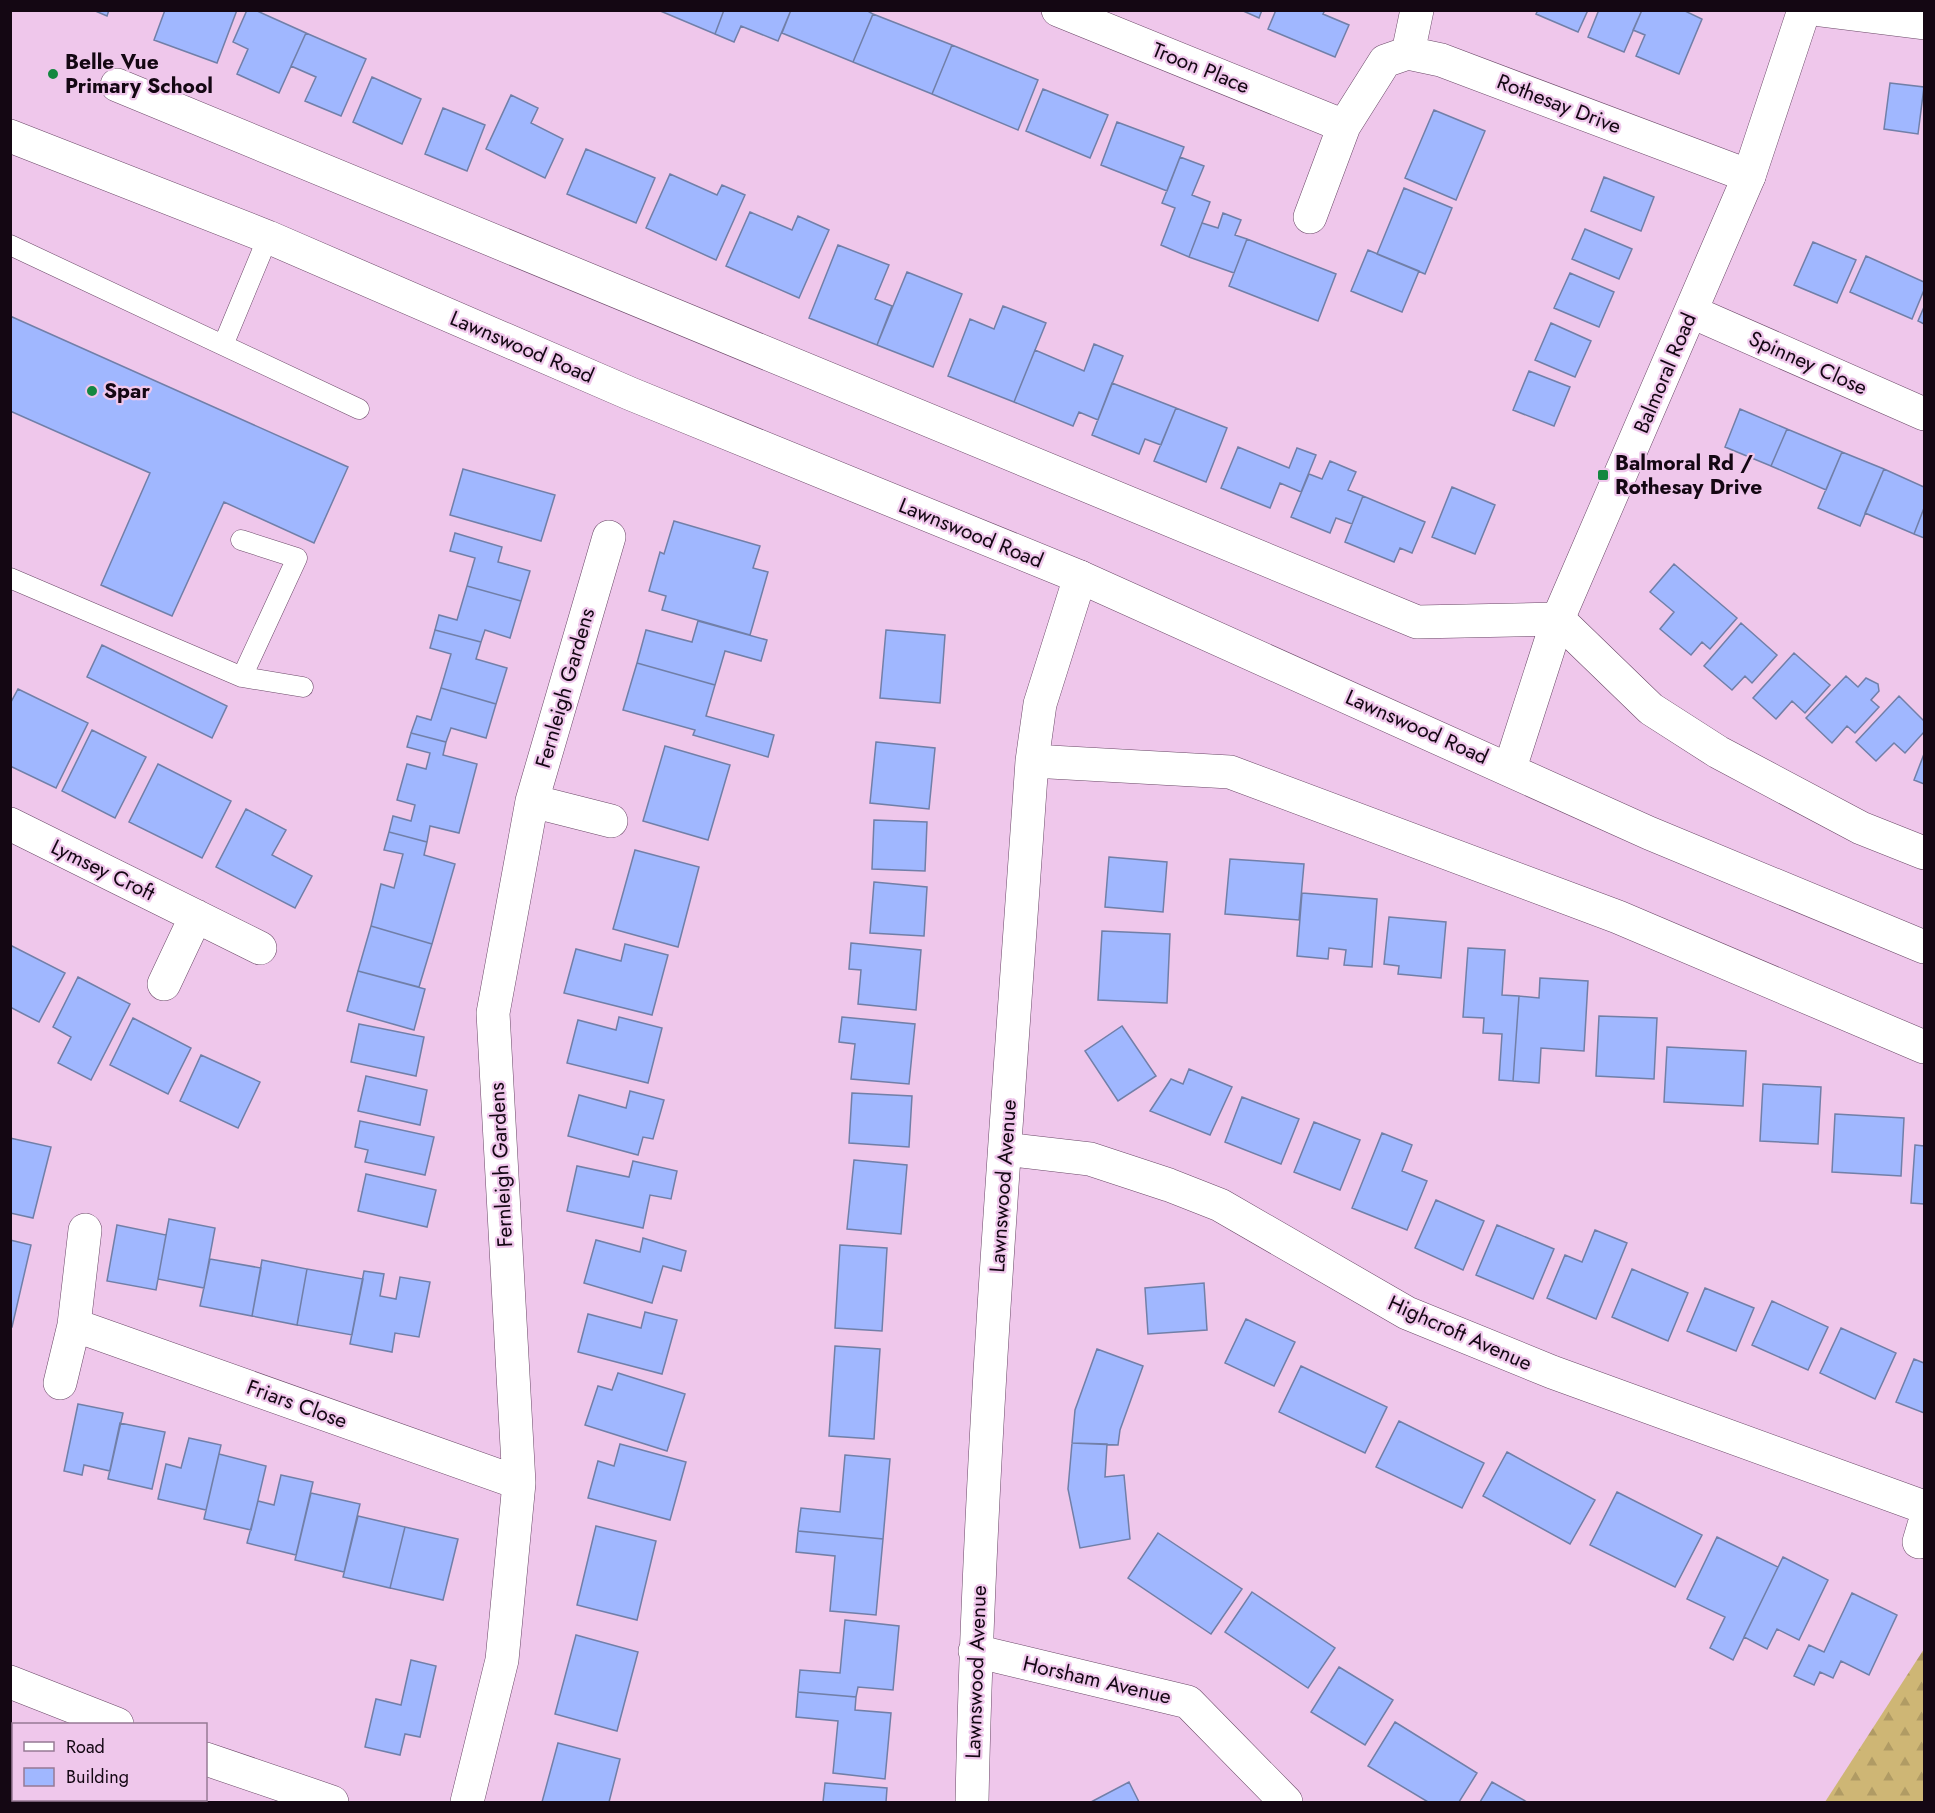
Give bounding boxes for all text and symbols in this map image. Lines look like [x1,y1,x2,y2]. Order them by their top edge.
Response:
street label: Troon Place [1148,35,1254,101]
place label: Belle Vue Primary School [65,47,213,101]
marker: Belle Vue Primary School [46,67,60,81]
street label: Rothesay Drive [1493,67,1626,142]
street label: Lawnswood Road [445,303,599,391]
street label: Balmoral Road [1626,308,1704,438]
street label: Spinney Close [1744,323,1872,403]
place label: Spar [104,376,150,406]
marker: Spar [85,384,99,398]
place label: Balmoral Rd / Rothesay Drive [1615,448,1762,502]
marker: Balmoral Rd / Rothesay Drive [1596,468,1610,482]
street label: Lawnswood Road [894,490,1048,576]
street label: Fernleigh Gardens [528,604,602,772]
street label: Lawnswood Road [1341,682,1493,772]
street label: Lymsey Croft [46,832,160,908]
street label: Fernleigh Gardens [482,1082,520,1248]
street label: Lawnswood Avenue [982,1098,1024,1274]
street label: Highcroft Avenue [1383,1288,1537,1378]
street label: Friars Close [243,1372,352,1436]
street label: Lawnswood Avenue [958,1585,994,1759]
street label: Horsham Avenue [1020,1648,1174,1712]
legend [12,1723,207,1801]
text: Road [66,1734,105,1760]
text: Building [66,1764,129,1790]

